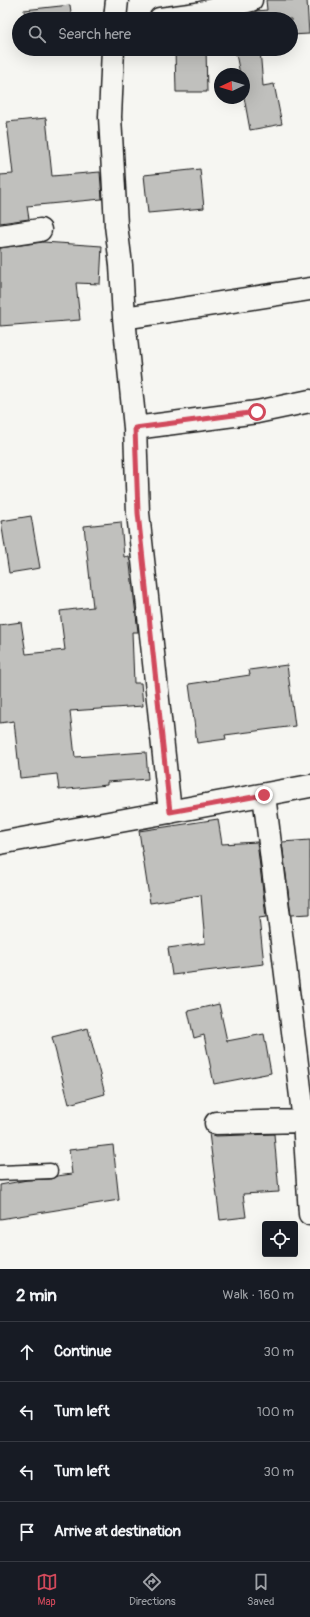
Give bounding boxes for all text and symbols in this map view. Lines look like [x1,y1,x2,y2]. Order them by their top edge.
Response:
search box [12,12,298,56]
icon: search [26,23,48,45]
text: Search here [58,25,131,44]
north arrow [214,68,250,104]
route start [248,403,266,421]
route end [255,786,273,804]
map controls [262,1221,298,1257]
button: locate [262,1221,298,1257]
text: 2 min [16,1285,57,1306]
text: Walk · 160 m [223,1287,294,1303]
icon: ahead [16,1341,38,1363]
text: Continue [54,1342,112,1361]
text: 30 m [264,1344,294,1360]
icon: left [16,1401,38,1423]
text: Turn left [54,1402,110,1421]
text: 100 m [257,1404,294,1420]
icon: left [16,1461,38,1483]
text: Turn left [54,1462,110,1481]
text: 30 m [264,1464,294,1480]
icon: arrive [16,1521,38,1543]
text: Arrive at destination [54,1522,181,1541]
tab: Map [36,1571,58,1608]
tab: Directions [129,1571,176,1608]
tab: Saved [247,1571,274,1608]

